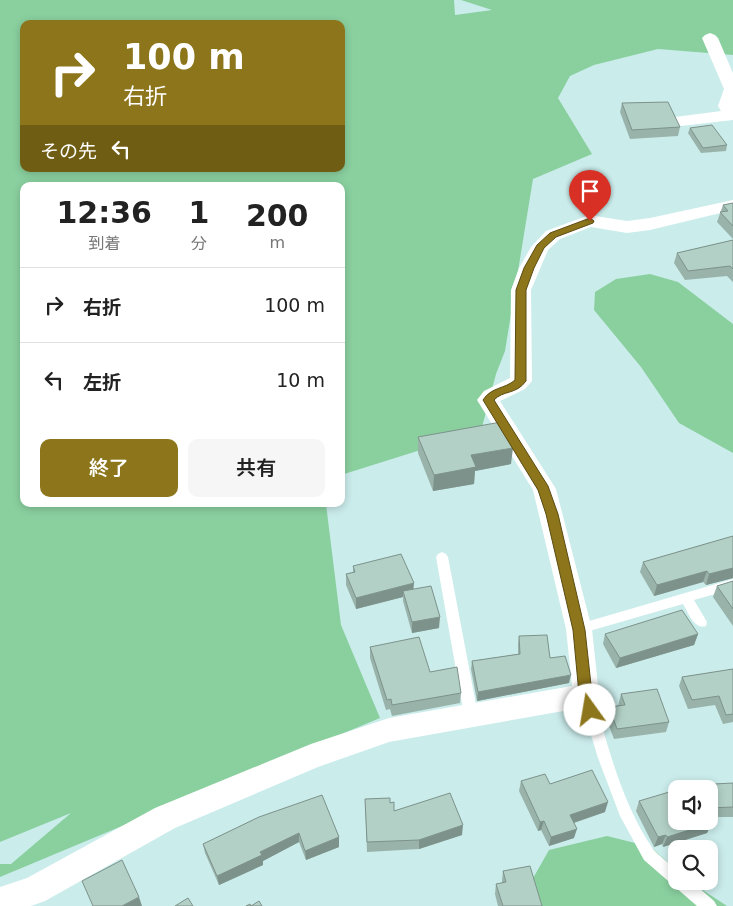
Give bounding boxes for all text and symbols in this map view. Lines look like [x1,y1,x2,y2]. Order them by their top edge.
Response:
text: 100 m [123,37,245,77]
icon: right [40,40,105,105]
text: 右折 [123,84,167,109]
icon: left [107,135,135,163]
text: その先 [40,140,97,162]
pin [569,170,611,221]
icon: arrive [576,177,604,205]
text: 12:36 [57,195,152,230]
text: 1 [189,195,209,230]
text: 200 [246,198,309,233]
text: m [269,233,285,252]
text: 到着 [88,234,120,253]
text: 分 [191,234,207,253]
icon: right [40,291,68,319]
text: 100 m [264,294,325,316]
text: 右折 [83,296,121,318]
icon: left [40,366,68,394]
text: 10 m [276,369,325,391]
text: 左折 [83,371,121,393]
button: 終了 [40,439,178,497]
button: 共有 [188,439,325,497]
position arrow [563,683,615,735]
map controls [668,780,718,890]
button: sound [668,780,718,830]
button: search [668,840,718,890]

